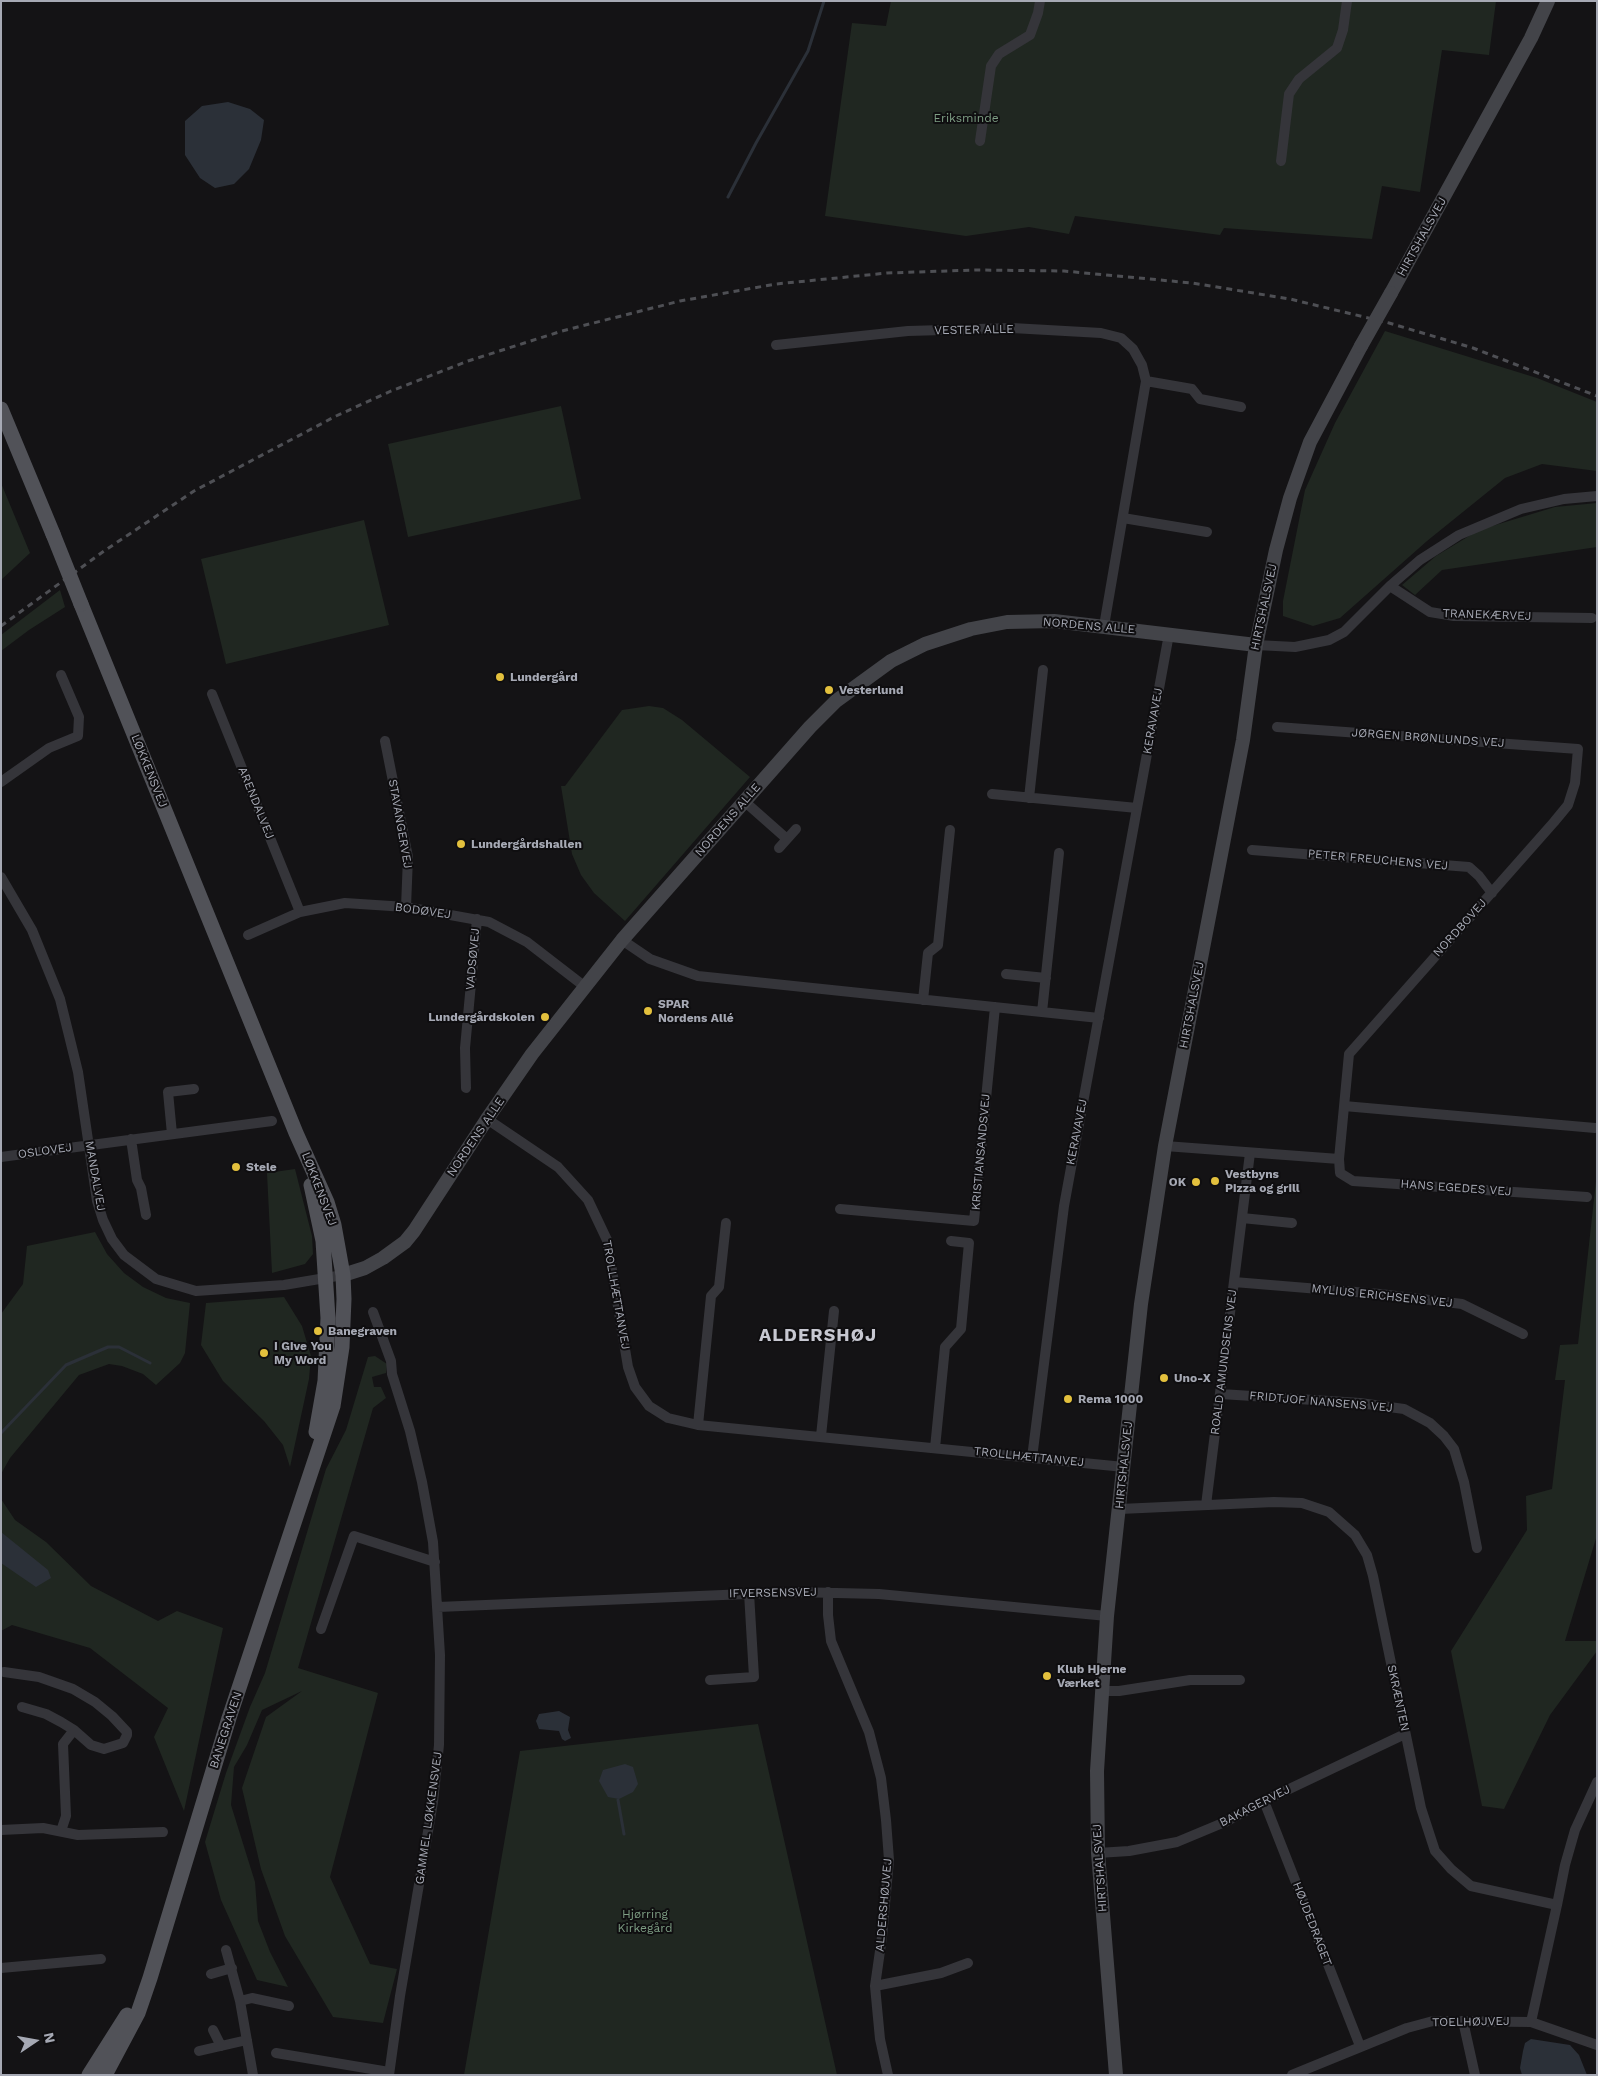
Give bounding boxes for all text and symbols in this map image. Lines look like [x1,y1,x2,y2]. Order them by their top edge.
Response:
park label: Eriksminde [933,111,999,125]
street label: HIRTSHALSVEJ [1394,195,1450,279]
street label: VESTER ALLE [934,322,1014,338]
street label: HIRTSHALSVEJ [1248,562,1280,652]
street label: TRANEKÆRVEJ [1442,606,1532,624]
street label: NORDENS ALLE [1042,615,1136,637]
place label: Lundergård [510,670,578,684]
marker: Lundergård [494,671,506,683]
place label: Vesterlund [839,683,904,697]
marker: Vesterlund [823,684,835,696]
street label: KERAVAVEJ [1140,687,1166,755]
street label: JØRGEN BRØNLUNDS VEJ [1351,725,1505,751]
street label: LØKKENSVEJ [128,732,170,810]
street label: ARENDALVEJ [235,765,277,841]
street label: STAVANGERVEJ [385,778,415,870]
street label: NORDENS ALLE [692,780,764,860]
place label: Lundergårdshallen [471,837,582,851]
marker: Lundergårdshallen [455,838,467,850]
street label: PETER FREUCHENS VEJ [1307,847,1449,873]
street label: NORDBOVEJ [1430,896,1490,960]
street label: BODØVEJ [394,900,452,922]
street label: VADSØVEJ [463,927,483,991]
street label: HIRTSHALSVEJ [1177,960,1207,1050]
place label: SPAR Nordens Allé [658,997,734,1025]
marker: SPAR Nordens Allé [642,1005,654,1017]
place label: Lundergårdskolen [428,1010,535,1024]
marker: Lundergårdskolen [539,1011,551,1023]
street label: KRISTIANSANDSVEJ [969,1093,993,1211]
street label: NORDENS ALLE [444,1095,508,1179]
street label: KERAVAVEJ [1064,1098,1090,1166]
street label: OSLOVEJ [17,1140,73,1162]
street label: MANDALVEJ [82,1140,108,1212]
street label: LØKKENSVEJ [298,1150,340,1228]
place label: Stele [246,1160,277,1174]
marker: Stele [230,1161,242,1173]
place label: Vestbyns Pizza og grill [1225,1167,1300,1195]
place label: OK [1169,1175,1186,1189]
marker: Vestbyns Pizza og grill [1209,1175,1221,1187]
marker: OK [1190,1176,1202,1188]
street label: HANS EGEDES VEJ [1400,1177,1512,1199]
street label: TROLLHÆTTANVEJ [599,1239,633,1351]
street label: MYLIUS ERICHSENS VEJ [1311,1281,1453,1311]
street label: ROALD AMUNDSENS VEJ [1208,1288,1240,1436]
place label: Banegraven [328,1324,397,1338]
marker: Banegraven [312,1325,324,1337]
district label: ALDERSHØJ [758,1325,878,1347]
place label: I Give You My Word [274,1339,332,1367]
marker: I Give You My Word [258,1347,270,1359]
place label: Uno-X [1174,1371,1211,1385]
marker: Uno-X [1158,1372,1170,1384]
street label: FRIDTJOF NANSENS VEJ [1249,1389,1393,1415]
place label: Rema 1000 [1078,1392,1143,1406]
marker: Rema 1000 [1062,1393,1074,1405]
street label: HIRTSHALSVEJ [1112,1420,1136,1510]
street label: TROLLHÆTTANVEJ [973,1444,1085,1470]
street label: IFVERSENSVEJ [729,1585,817,1601]
place label: Klub Hjerne Værket [1057,1662,1127,1690]
street label: SKRÆNTEN [1384,1663,1412,1733]
marker: Klub Hjerne Værket [1041,1670,1053,1682]
street label: BANEGRAVEN [207,1690,245,1770]
street label: GAMMEL LØKKENSVEJ [413,1751,445,1885]
street label: BAKAGERVEJ [1217,1782,1293,1830]
street label: HIRTSHALSVEJ [1090,1823,1110,1913]
street label: ALDERSHØJVEJ [873,1858,895,1952]
street label: HØJDEDRAGET [1289,1880,1335,1968]
park label: Hjørring Kirkegård [618,1907,672,1935]
street label: TOELHØJVEJ [1432,2014,1510,2030]
north arrow [10,2016,60,2066]
text: N [41,2031,59,2045]

